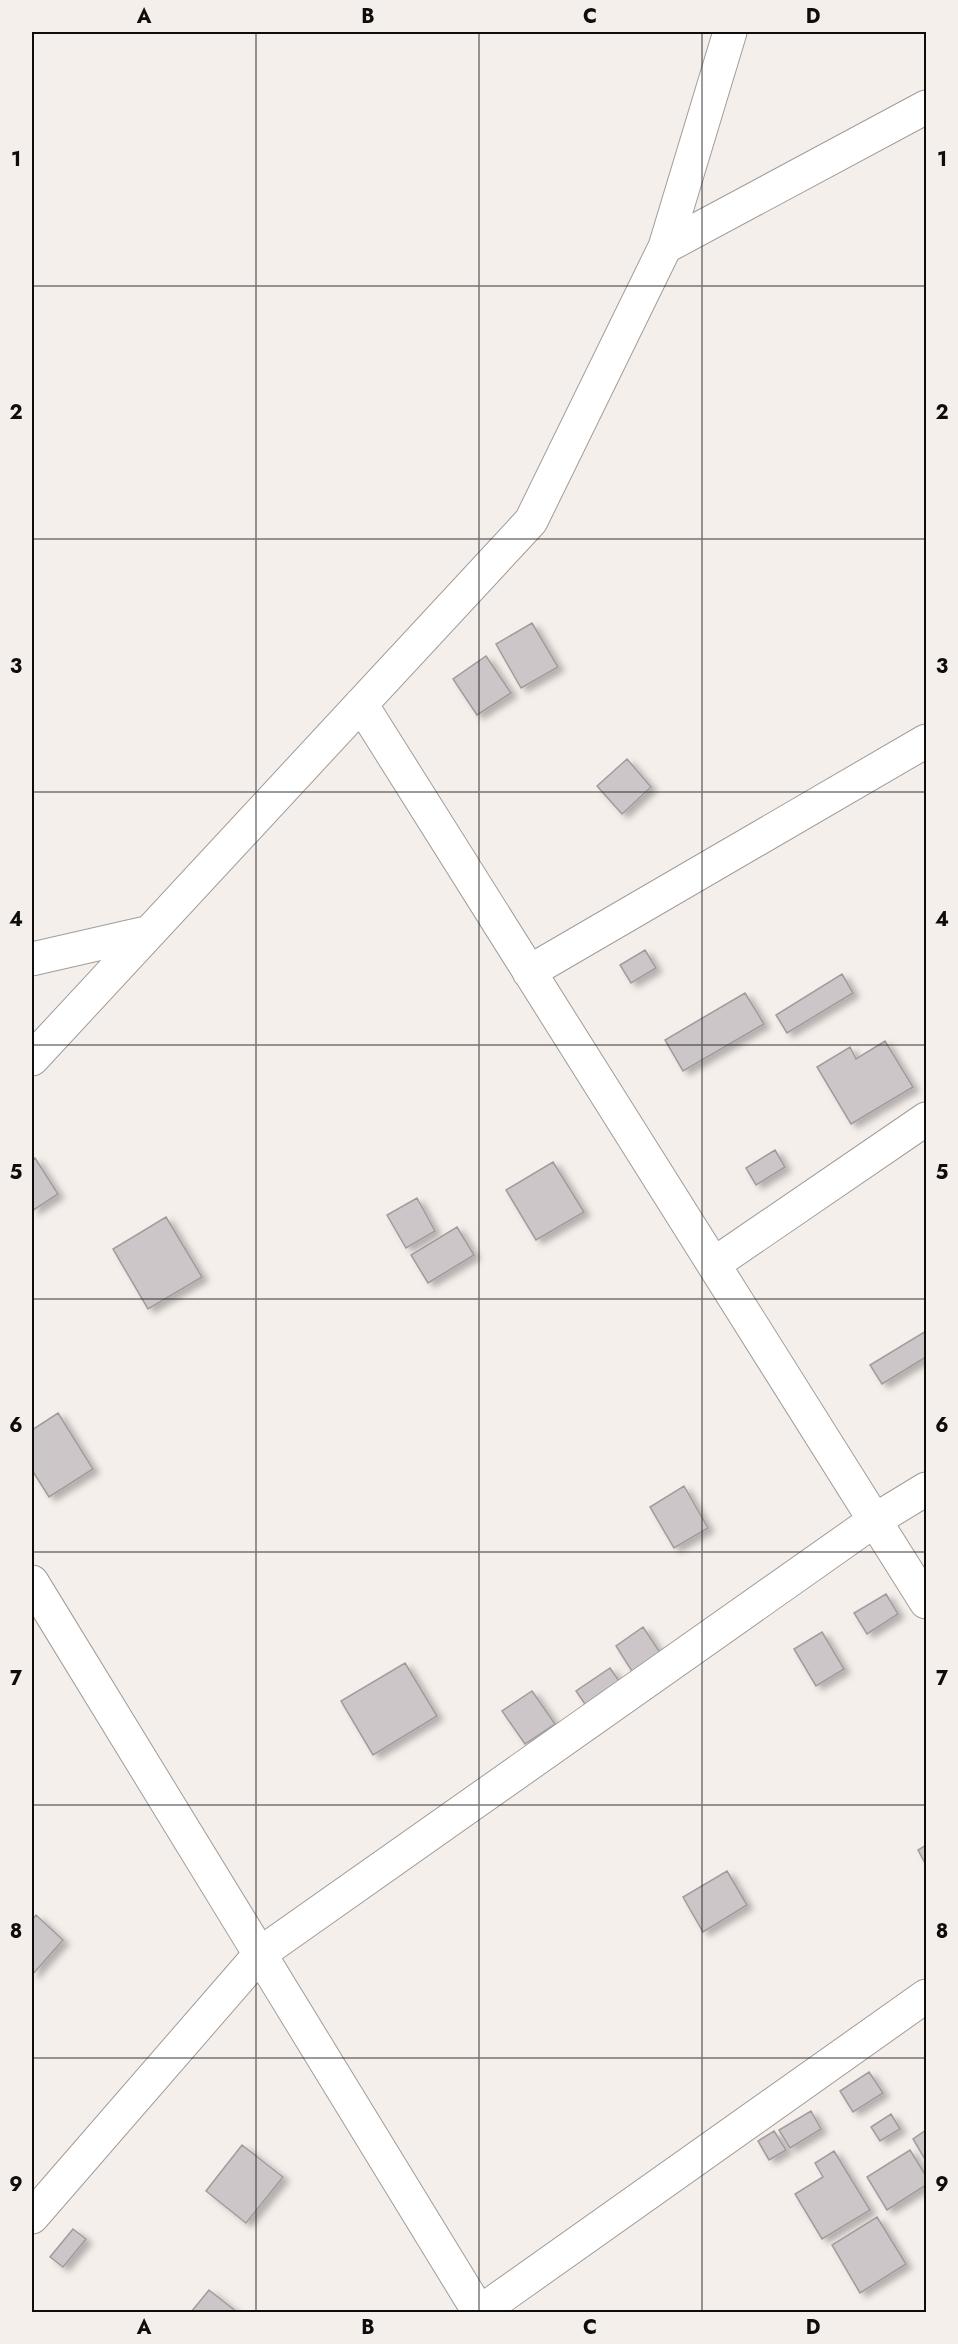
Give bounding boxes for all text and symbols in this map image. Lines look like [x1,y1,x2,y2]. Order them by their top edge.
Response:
text: A [136,2,152,31]
text: B [361,2,375,31]
text: C [583,2,597,31]
text: D [806,2,820,31]
text: 1 [11,145,21,174]
text: 1 [937,145,947,174]
text: 2 [9,398,23,427]
text: 2 [935,398,949,427]
text: 3 [10,652,22,681]
text: 3 [936,652,948,681]
text: 4 [9,905,23,934]
text: 4 [935,905,949,934]
text: 5 [10,1158,23,1187]
text: 5 [936,1158,949,1187]
text: 6 [9,1411,23,1440]
text: 6 [935,1411,949,1440]
text: 7 [10,1664,23,1693]
text: 7 [936,1664,949,1693]
text: 8 [10,1917,22,1946]
text: 8 [936,1917,948,1946]
text: 9 [9,2170,23,2199]
text: 9 [935,2170,949,2199]
text: A [136,2313,152,2342]
text: B [361,2313,375,2342]
text: C [583,2313,597,2342]
text: D [806,2313,820,2342]

